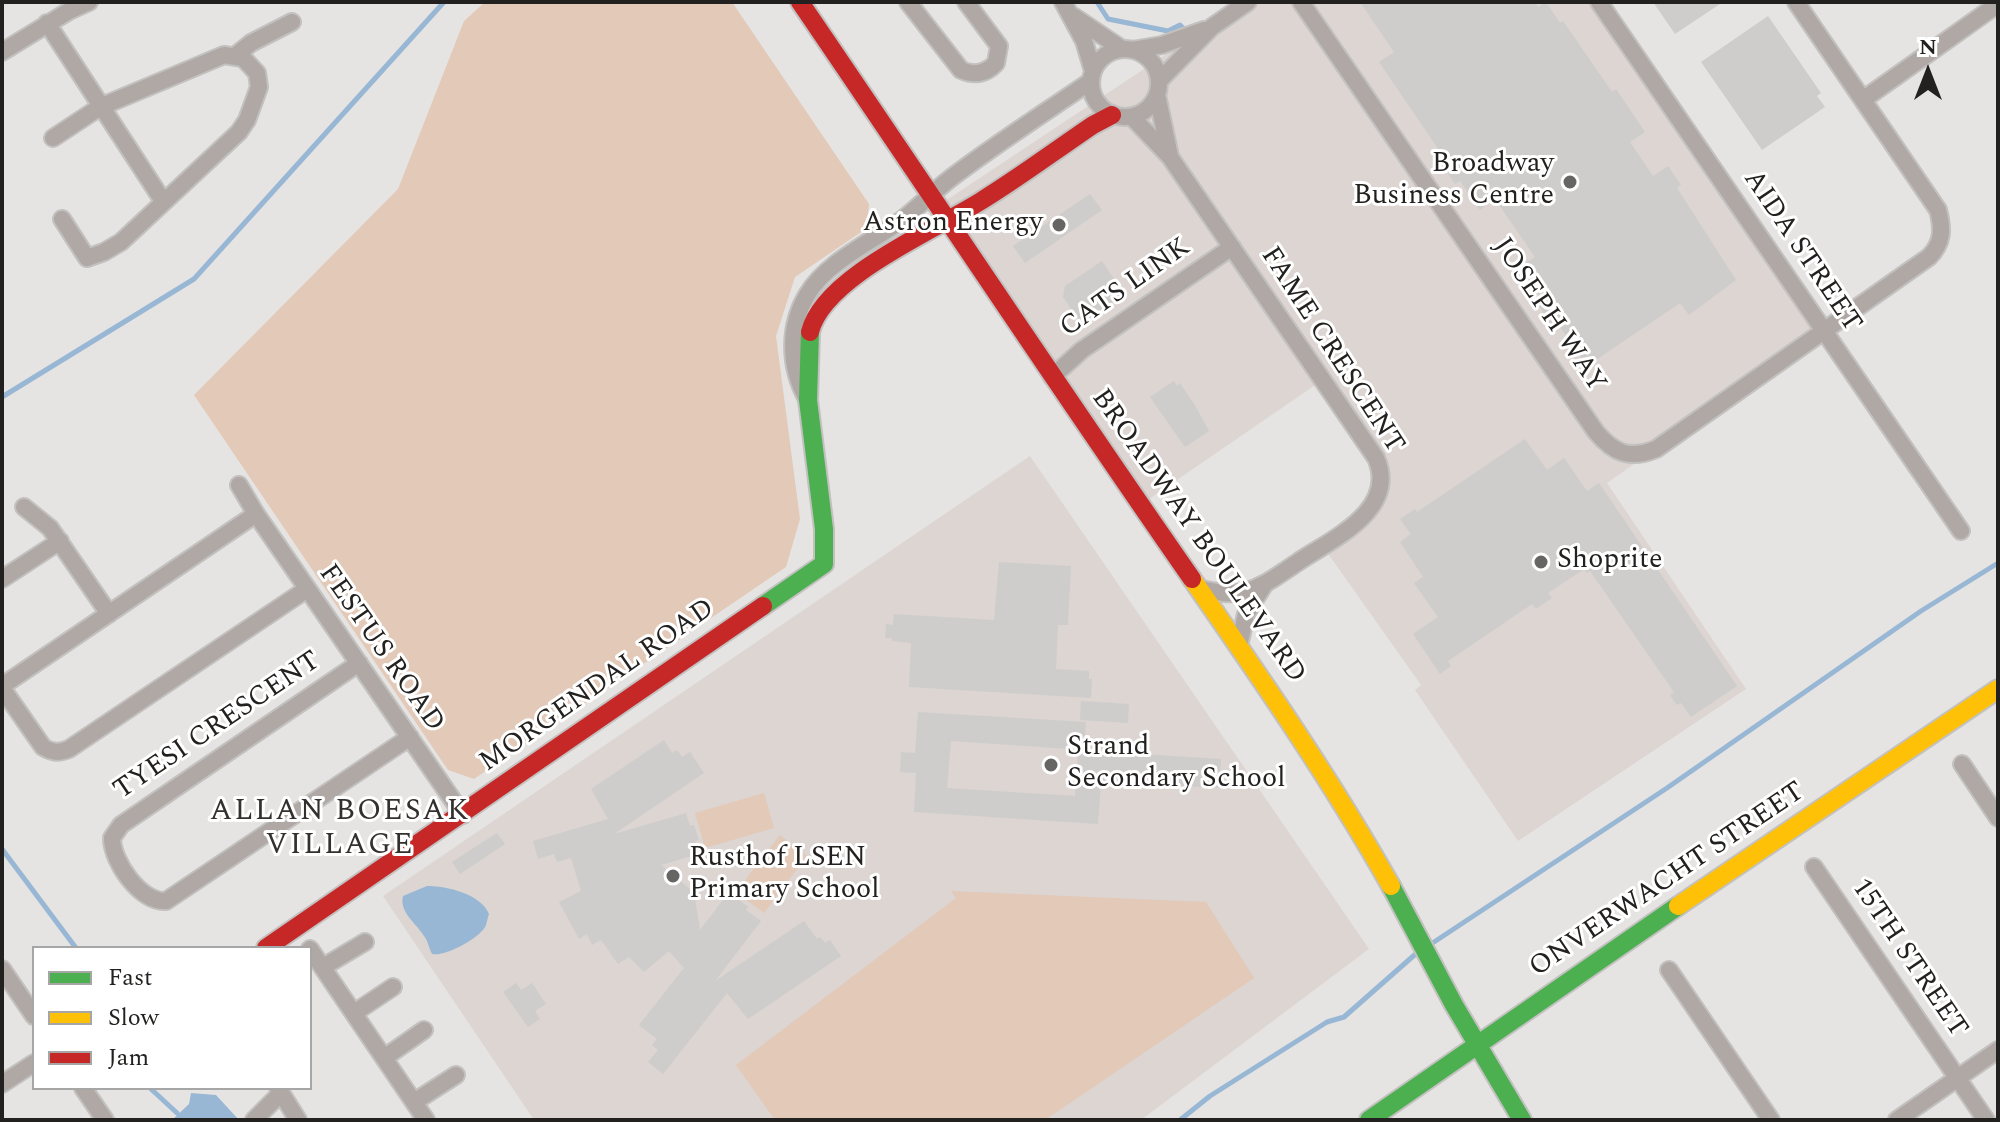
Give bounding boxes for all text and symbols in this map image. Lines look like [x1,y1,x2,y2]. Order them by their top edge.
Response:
text: N [1919,31,1937,64]
north arrow [1888,32,1968,112]
place label: Broadway Business Centre [1353,149,1554,215]
street label: AIDA STREET [1734,165,1868,339]
marker: Broadway Business Centre [1561,173,1579,191]
place label: Astron Energy [863,208,1043,242]
marker: Astron Energy [1050,216,1068,234]
street label: CATS LINK [1054,232,1198,346]
street label: JOSEPH WAY [1484,232,1612,400]
street label: FAME CRESCENT [1252,241,1410,461]
street label: BROADWAY BOULEVARD [1082,383,1312,691]
place label: Shoprite [1557,545,1663,579]
marker: Shoprite [1532,553,1550,571]
street label: FESTUS ROAD [310,559,450,739]
street label: MORGENDAL ROAD [474,593,722,781]
street label: TYESI CRESCENT [108,645,328,809]
place label: Strand Secondary School [1067,732,1285,798]
marker: Strand Secondary School [1042,756,1060,774]
street label: ONVERWACHT STREET [1524,776,1812,986]
district label: ALLAN BOESAK VILLAGE [210,795,470,866]
place label: Rusthof LSEN Primary School [689,843,879,909]
marker: Rusthof LSEN Primary School [664,867,682,885]
street label: 15TH STREET [1843,873,1973,1045]
legend [32,946,312,1090]
text: Fast [108,960,153,996]
text: Slow [108,1000,159,1036]
text: Jam [108,1040,149,1076]

